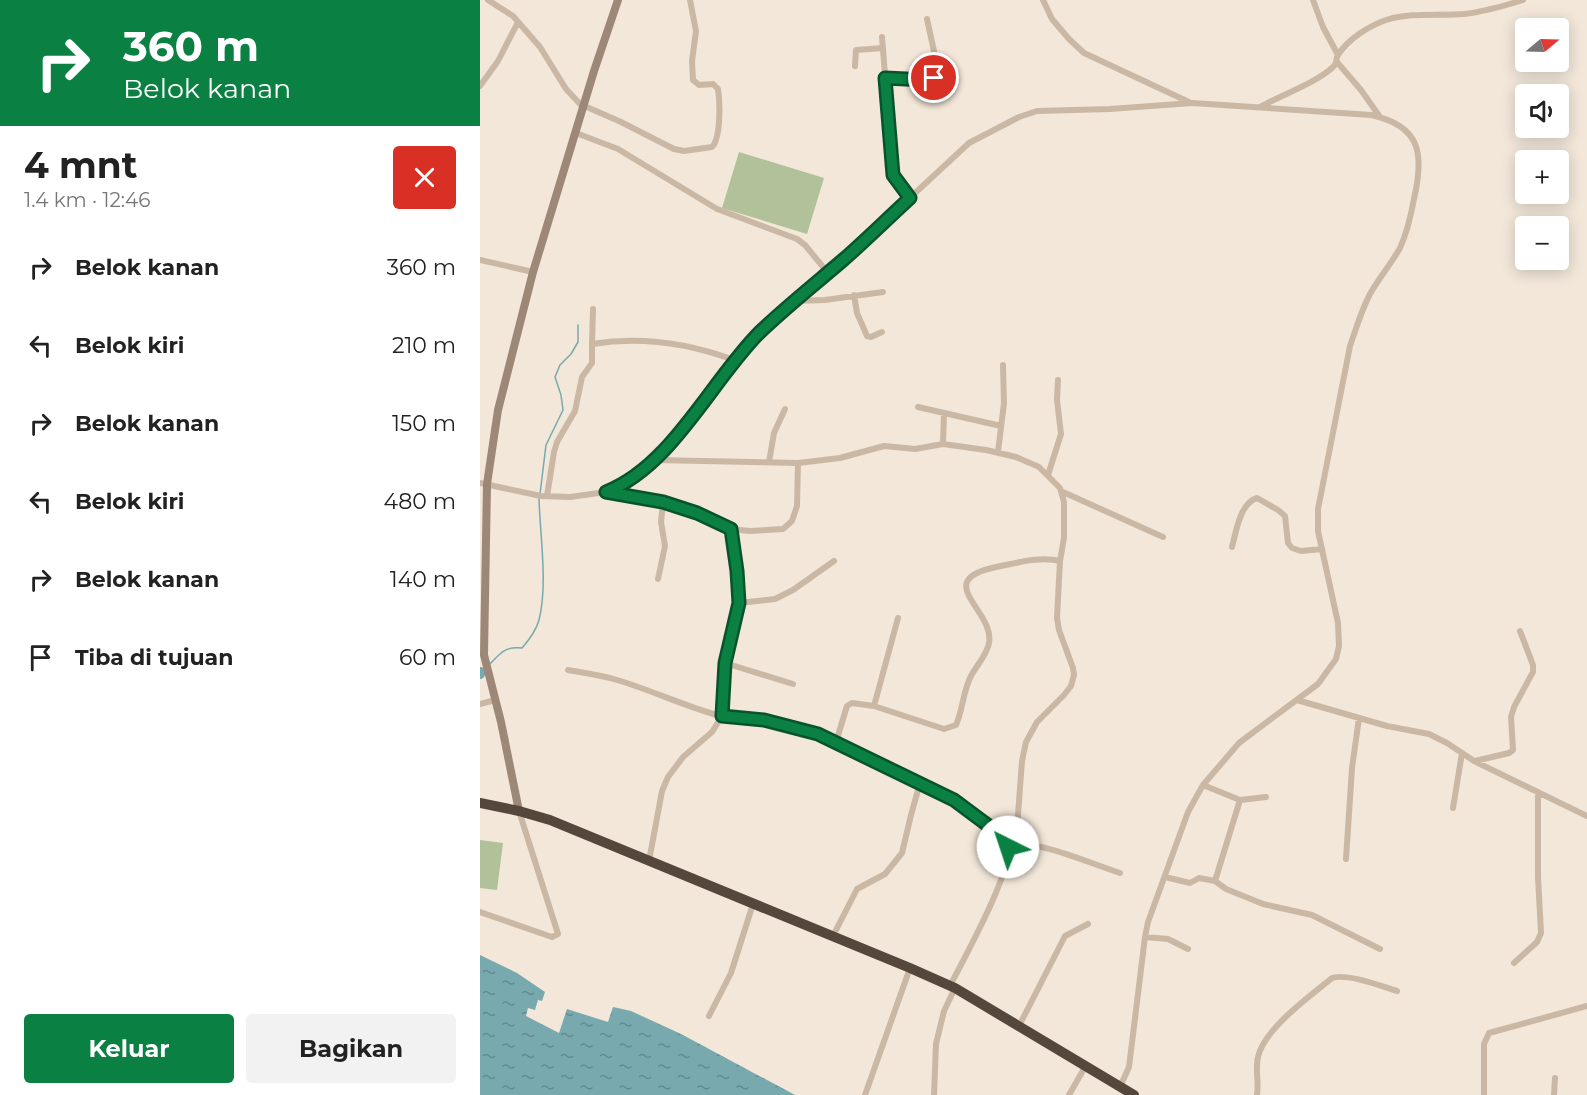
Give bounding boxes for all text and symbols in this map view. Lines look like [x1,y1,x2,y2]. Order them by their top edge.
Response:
north arrow [1515,18,1569,72]
map controls [1515,18,1569,270]
text: 360 m [123,20,259,72]
icon: right [24,24,102,102]
pin [908,52,959,103]
icon: arrive [917,61,950,94]
text: Belok kanan [123,72,291,105]
button: sound [1515,84,1569,138]
text: 4 mnt [24,143,137,187]
button: close [393,146,456,209]
button: + [1515,150,1569,204]
text: 1.4 km · 12:46 [24,188,150,212]
button: − [1515,216,1569,270]
icon: right [24,251,57,284]
text: Belok kanan [75,254,219,281]
text: 360 m [387,254,456,281]
icon: left [24,329,57,362]
text: Belok kiri [75,332,184,359]
text: 210 m [392,332,456,359]
icon: right [24,407,57,440]
text: Belok kanan [75,410,219,437]
text: 150 m [392,410,456,437]
icon: left [24,485,57,518]
text: Belok kiri [75,488,184,515]
text: 480 m [384,488,456,515]
icon: right [24,563,57,596]
text: Belok kanan [75,566,219,593]
text: 140 m [390,566,456,593]
icon: arrive [24,641,57,674]
text: Tiba di tujuan [75,644,233,671]
text: 60 m [399,644,456,671]
position arrow [976,815,1040,879]
button: Keluar [24,1014,234,1083]
button: Bagikan [246,1014,456,1083]

